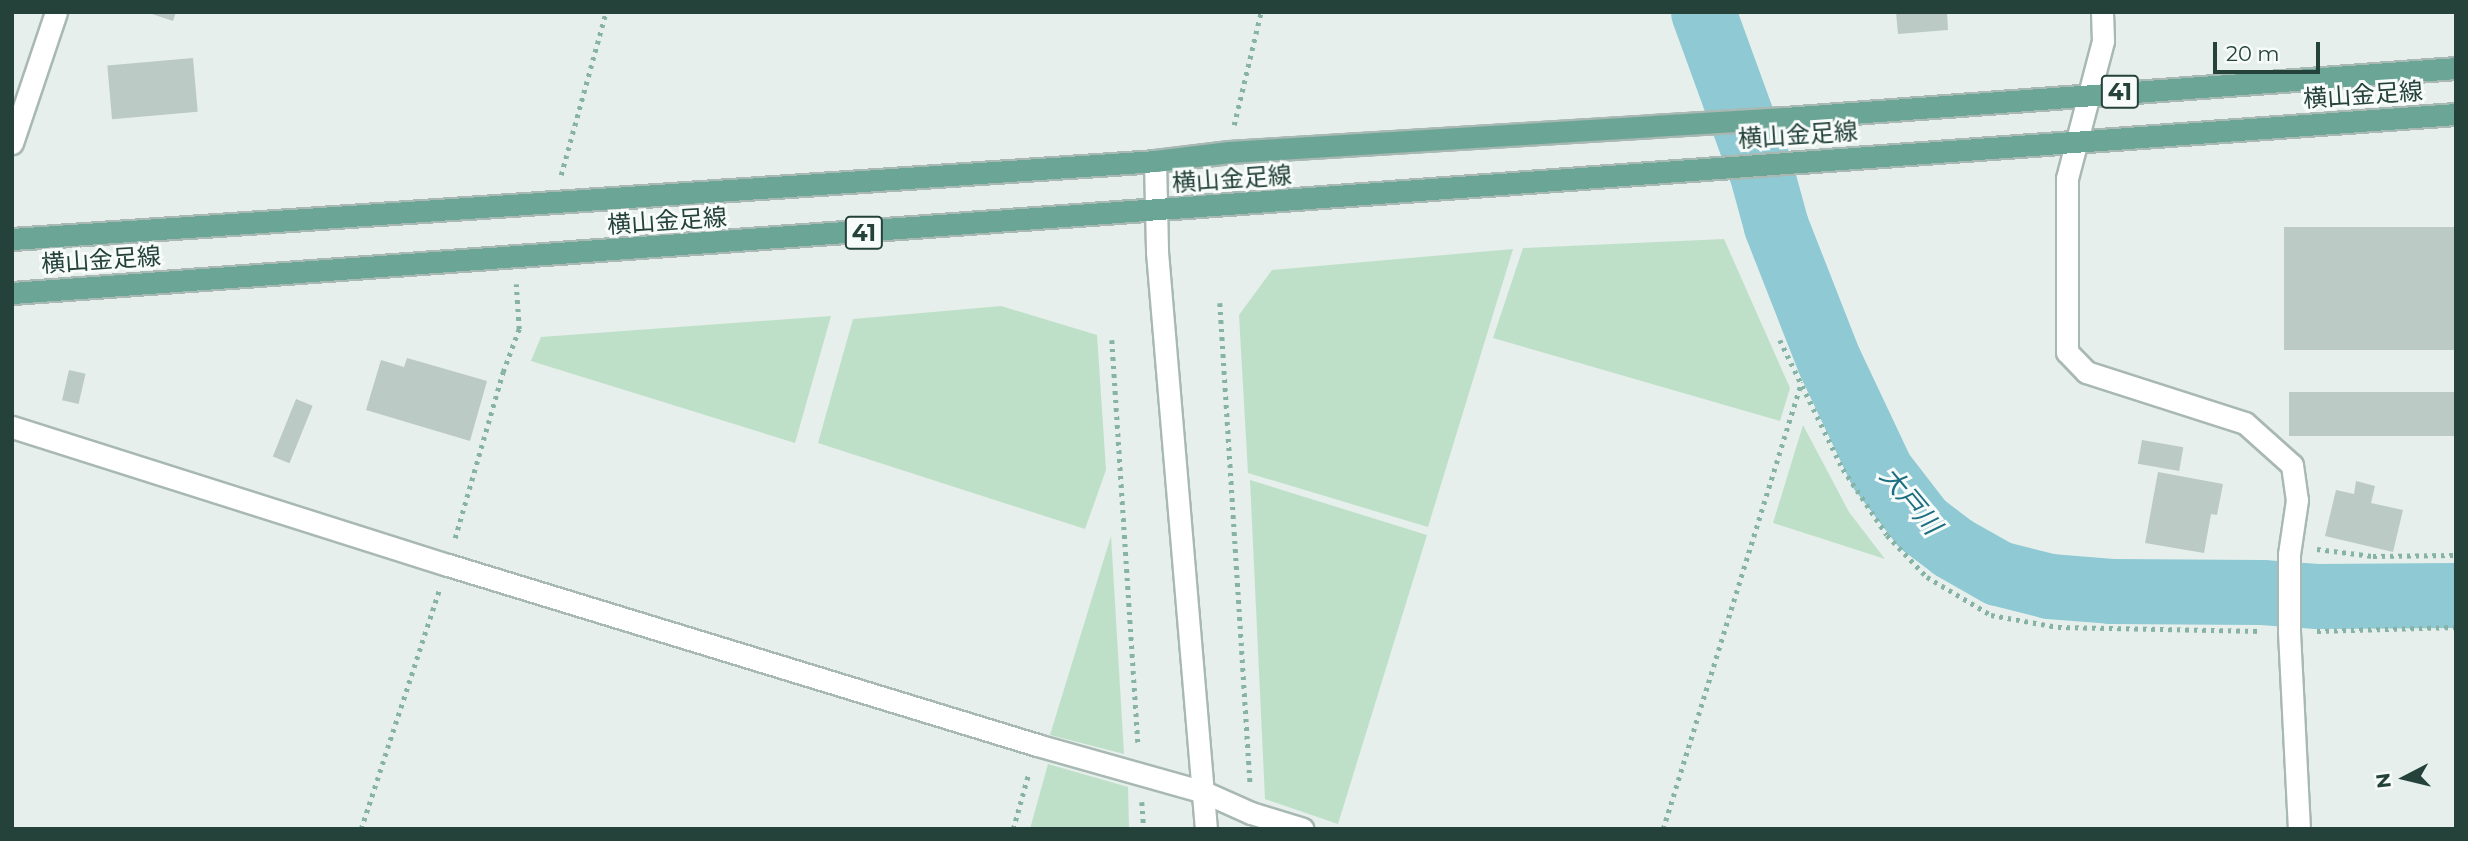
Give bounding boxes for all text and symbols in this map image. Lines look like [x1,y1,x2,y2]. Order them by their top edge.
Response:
scale bar [2216,28,2323,72]
text: 20 m [2226,41,2280,66]
road number: 41 [2101,72,2139,111]
street label: 横山金足線 [2302,76,2424,114]
street label: 横山金足線 [1737,116,1859,154]
street label: 横山金足線 [1171,160,1293,198]
street label: 横山金足線 [606,202,728,240]
road number: 41 [845,214,883,252]
street label: 横山金足線 [40,241,162,279]
water label: 大戸川 [1873,461,1947,541]
north arrow [2370,743,2440,813]
text: N [2371,772,2396,790]

